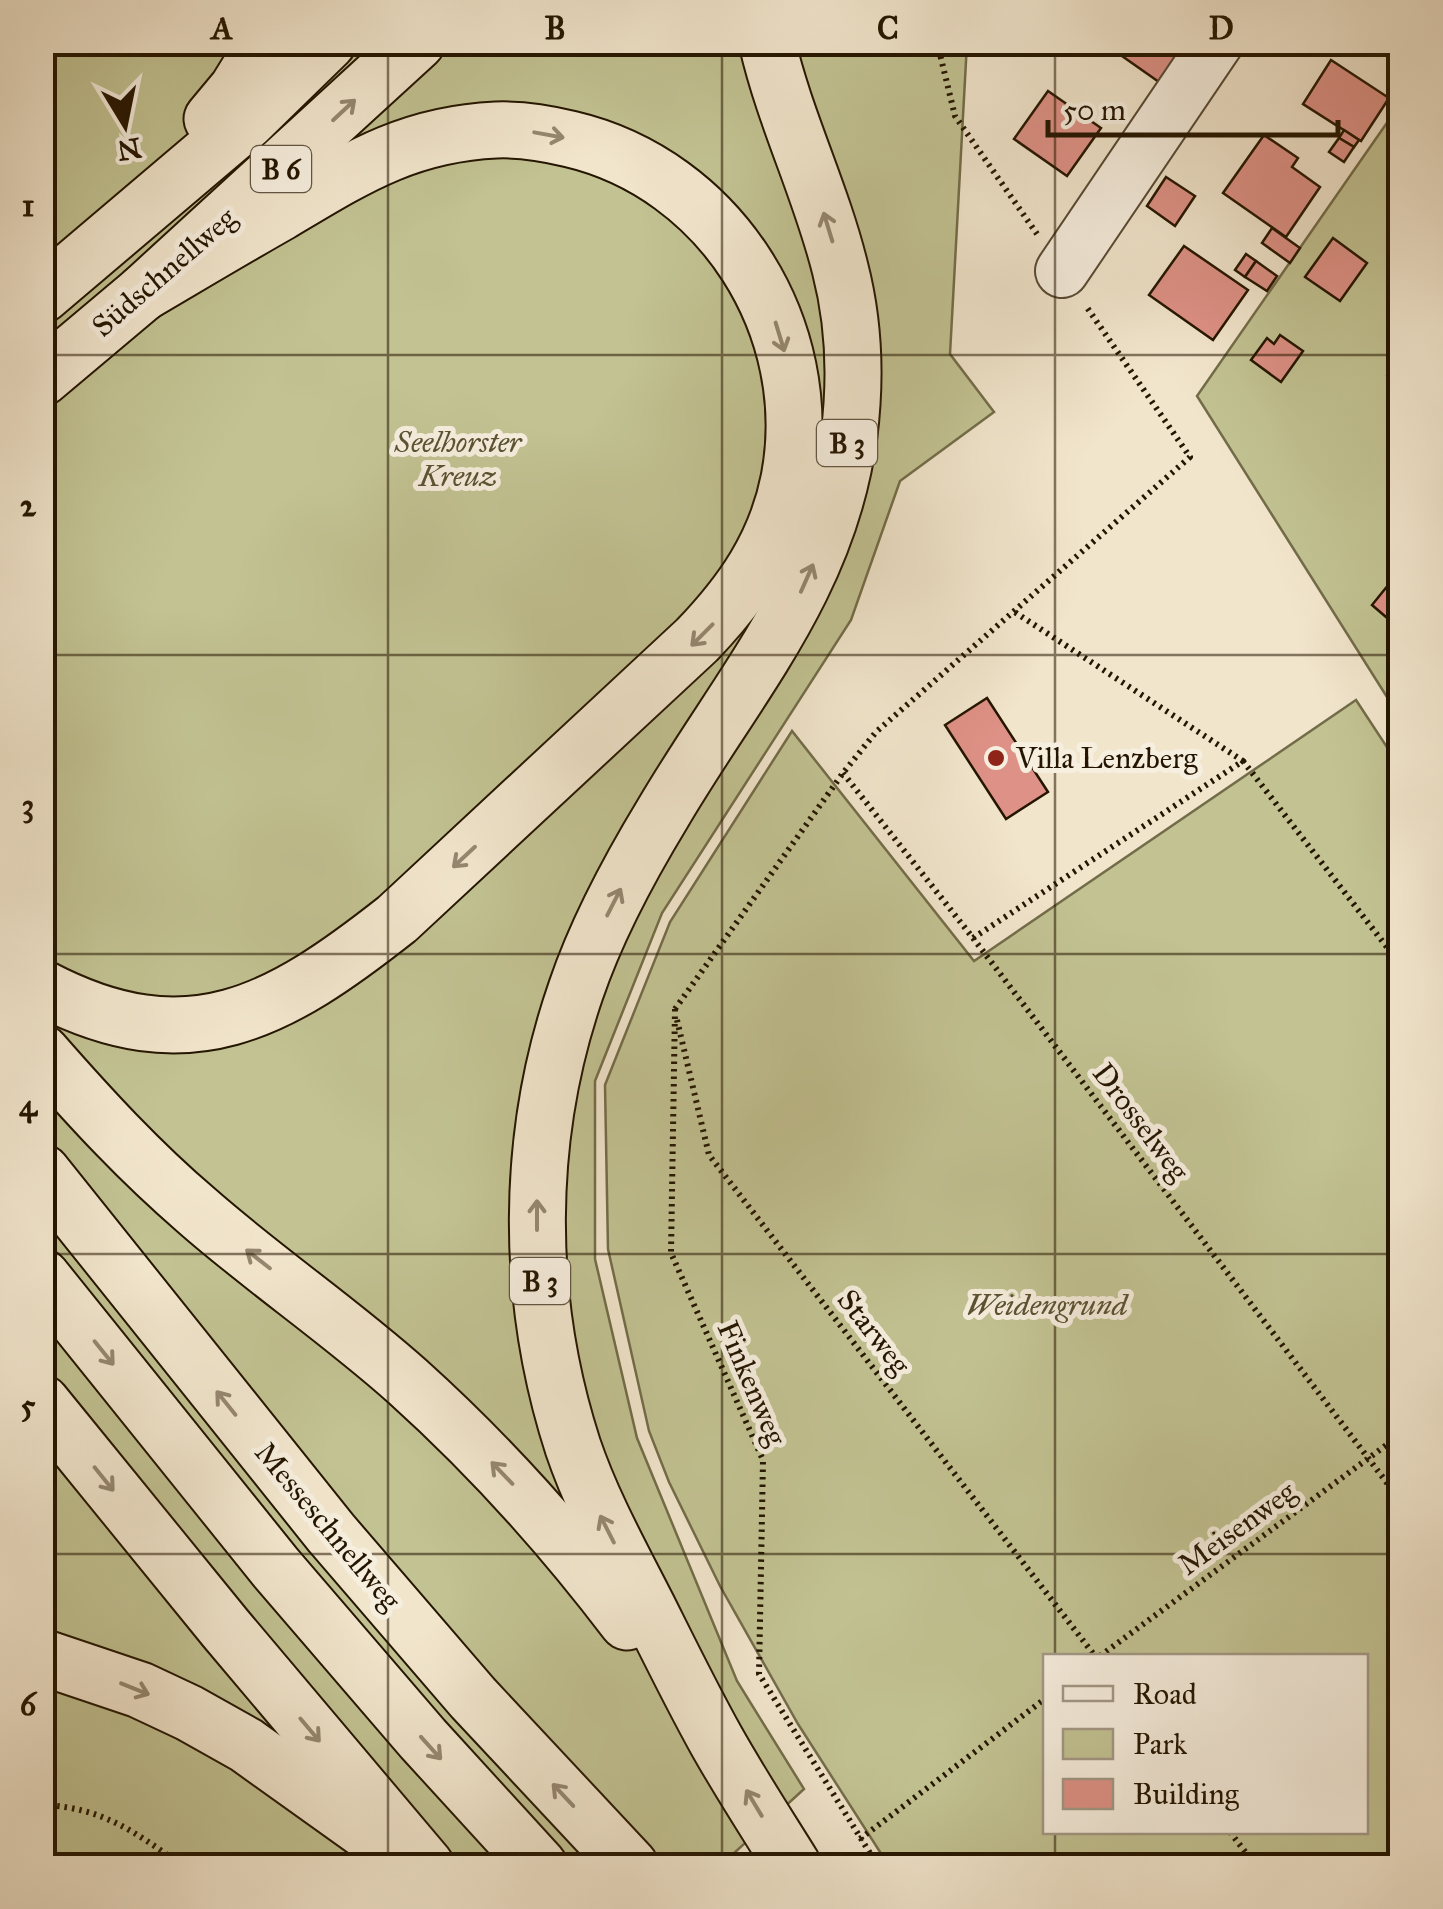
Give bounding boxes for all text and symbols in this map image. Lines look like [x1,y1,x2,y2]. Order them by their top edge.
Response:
text: A [209,9,233,48]
text: B [544,9,566,48]
text: C [877,9,899,48]
text: D [1208,9,1234,48]
north arrow [75,75,175,175]
scale bar [1048,75,1338,137]
text: 50 m [1063,92,1126,128]
one-way arrow [331,98,357,122]
one-way arrow [532,126,564,145]
text: N [114,130,144,168]
road number: B 6 [251,146,311,192]
text: 1 [22,186,35,225]
street label: Südschnellweg [85,199,244,344]
one-way arrow [818,212,836,244]
one-way arrow [772,321,790,353]
road number: B 3 [817,420,877,466]
park label: Seelhorster Kreuz [394,424,523,494]
text: 2 [20,486,37,525]
one-way arrow [799,563,817,594]
one-way arrow [690,622,714,646]
place label: Villa Lenzberg [1015,740,1199,776]
marker: Villa Lenzberg [985,747,1007,769]
text: 3 [22,786,34,825]
one-way arrow [452,845,477,868]
one-way arrow [605,888,624,918]
street label: Drosselweg [1085,1056,1198,1189]
text: 4 [19,1086,38,1125]
one-way arrow [528,1199,546,1232]
one-way arrow [245,1249,272,1270]
road number: B 3 [510,1258,570,1304]
street label: Starweg [830,1282,919,1382]
park label: Weidengrund [966,1287,1130,1323]
street label: Finkenweg [710,1315,795,1452]
one-way arrow [93,1340,115,1366]
text: 5 [21,1386,36,1425]
one-way arrow [215,1390,237,1416]
street label: Messeschnellweg [247,1435,409,1618]
one-way arrow [490,1462,514,1486]
one-way arrow [93,1465,115,1491]
street label: Meisenweg [1171,1473,1304,1583]
one-way arrow [597,1515,616,1545]
legend [1043,1654,1368,1834]
text: Road [1133,1676,1197,1712]
one-way arrow [119,1681,149,1699]
text: 6 [20,1685,38,1724]
one-way arrow [299,1716,321,1742]
text: Park [1133,1726,1187,1762]
one-way arrow [419,1735,442,1760]
text: Building [1133,1776,1240,1812]
one-way arrow [552,1783,575,1808]
one-way arrow [744,1789,765,1818]

